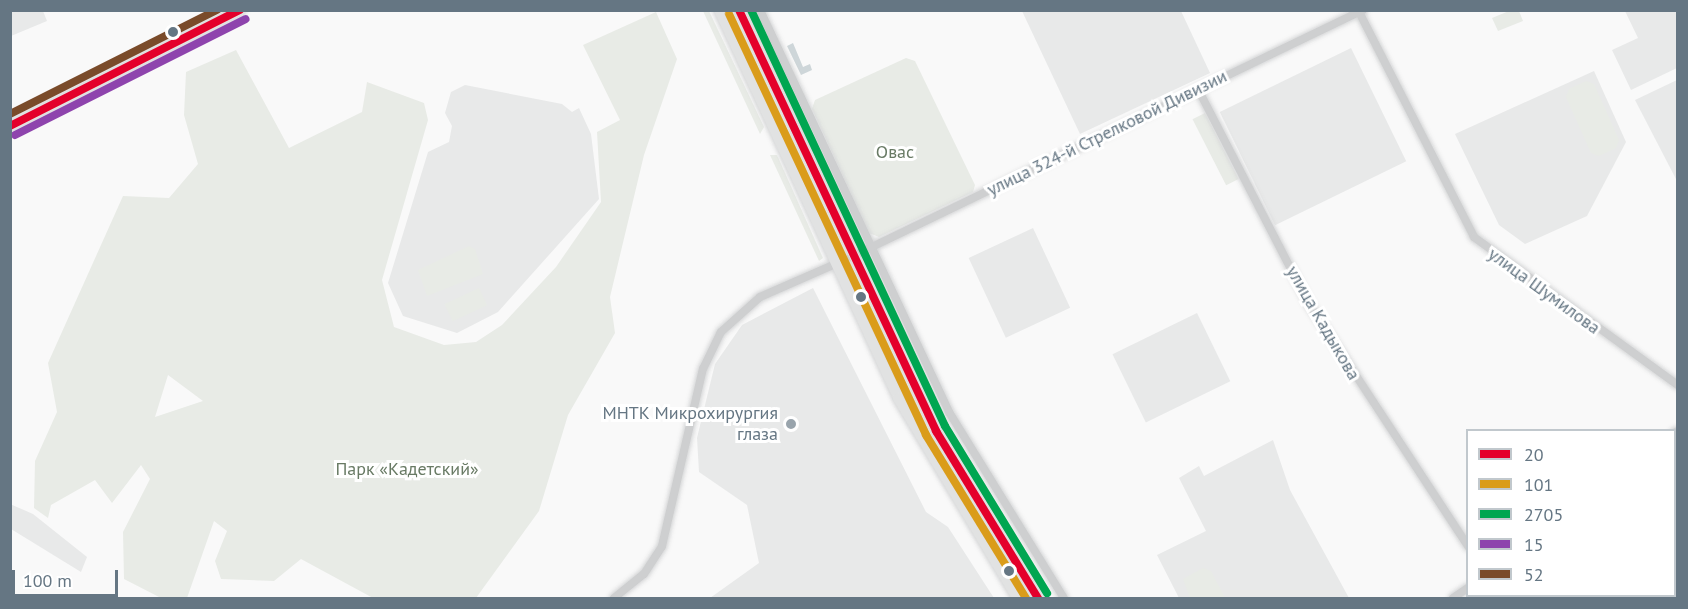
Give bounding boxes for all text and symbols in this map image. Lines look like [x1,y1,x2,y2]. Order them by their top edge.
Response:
unlabelled marker [167,26,179,38]
street label: улица 324-й Стрелковой Дивизии [983,65,1231,201]
park label: Овас [876,141,914,163]
street label: улица Шумилова [1484,243,1604,339]
street label: улица Кадыкова [1282,262,1364,384]
unlabelled marker [855,291,867,303]
place label: МНТК Микрохирургия глаза [602,403,778,446]
marker: МНТК Микрохирургия глаза [782,415,800,433]
legend [1466,429,1676,597]
text: 20 [1524,443,1544,466]
park label: Парк «Кадетский» [335,458,479,480]
text: 101 [1524,473,1553,496]
text: 2705 [1524,503,1563,526]
text: 15 [1524,533,1544,556]
scale bar [15,558,122,596]
text: 52 [1524,563,1544,586]
unlabelled marker [1003,565,1015,577]
text: 100 m [23,569,72,592]

